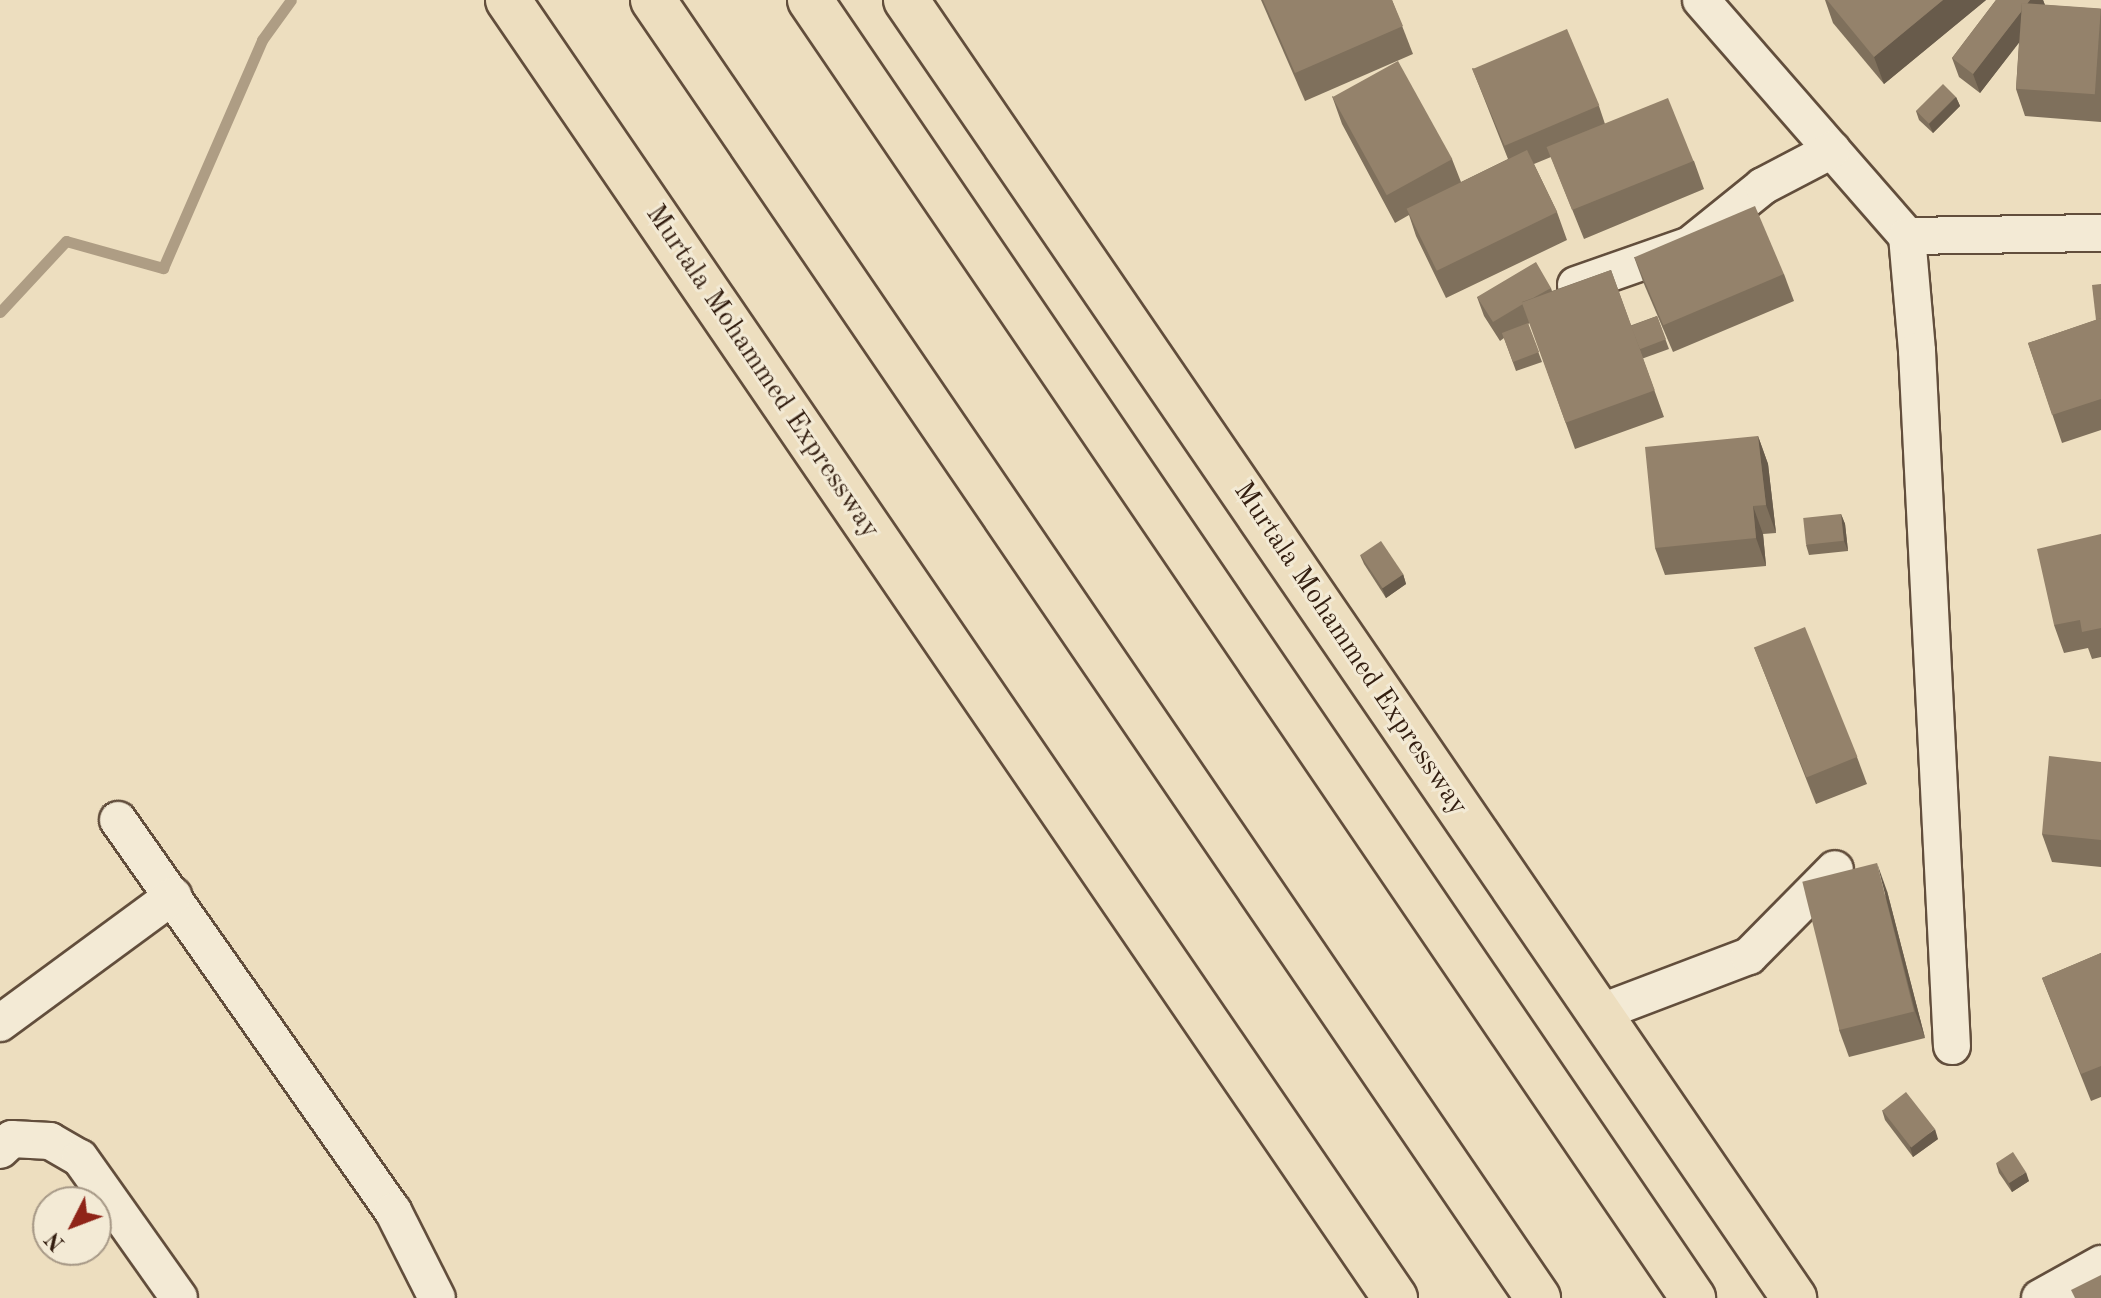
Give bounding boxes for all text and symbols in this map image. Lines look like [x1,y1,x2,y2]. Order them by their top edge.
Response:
street label: Murtala Mohammed Expressway [638,199,886,545]
street label: Murtala Mohammed Expressway [1226,476,1474,822]
north arrow [32,1186,112,1266]
text: N [42,1227,69,1254]

